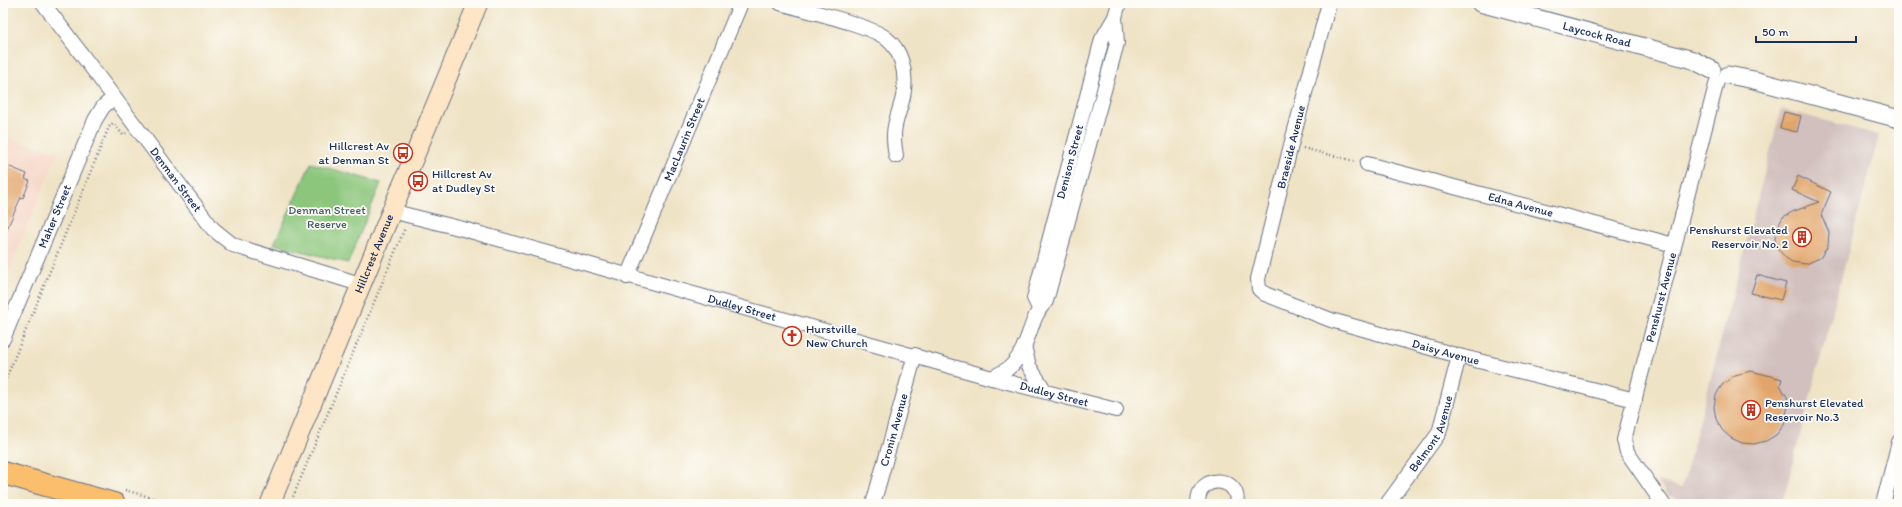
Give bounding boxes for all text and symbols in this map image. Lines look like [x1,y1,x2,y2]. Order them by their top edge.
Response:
street label: Laycock Road [1561,18,1633,50]
scale bar [1756,18,1856,44]
text: 50 m [1762,25,1788,39]
street label: MacLaurin Street [661,95,708,183]
street label: Braeside Avenue [1274,104,1308,190]
street label: Denison Street [1053,123,1086,200]
place label: Hillcrest Av at Denman St [319,139,390,167]
bus stop icon: Hillcrest Av at Denman St [392,142,414,164]
street label: Denman Street [147,144,205,215]
place label: Hillcrest Av at Dudley St [432,167,496,195]
bus stop icon: Hillcrest Av at Dudley St [407,170,429,192]
street label: Maher Street [35,182,74,250]
street label: Edna Avenue [1487,189,1555,220]
park label: Denman Street Reserve [288,203,366,231]
street label: Hillcrest Avenue [351,212,397,295]
place label: Penshurst Elevated Reservoir No. 2 [1689,223,1789,251]
building icon: Penshurst Elevated Reservoir No. 2 [1791,226,1813,248]
street label: Penshurst Avenue [1643,251,1679,344]
street label: Dudley Street [706,291,778,324]
place label: Hurstville New Church [806,322,868,350]
church icon: Hurstville New Church [781,325,803,347]
street label: Daisy Avenue [1411,336,1481,368]
street label: Dudley Street [1018,378,1091,410]
street label: Cronin Avenue [877,392,911,468]
street label: Belmont Avenue [1406,394,1456,475]
place label: Penshurst Elevated Reservoir No.3 [1765,396,1864,424]
building icon: Penshurst Elevated Reservoir No.3 [1740,399,1762,421]

